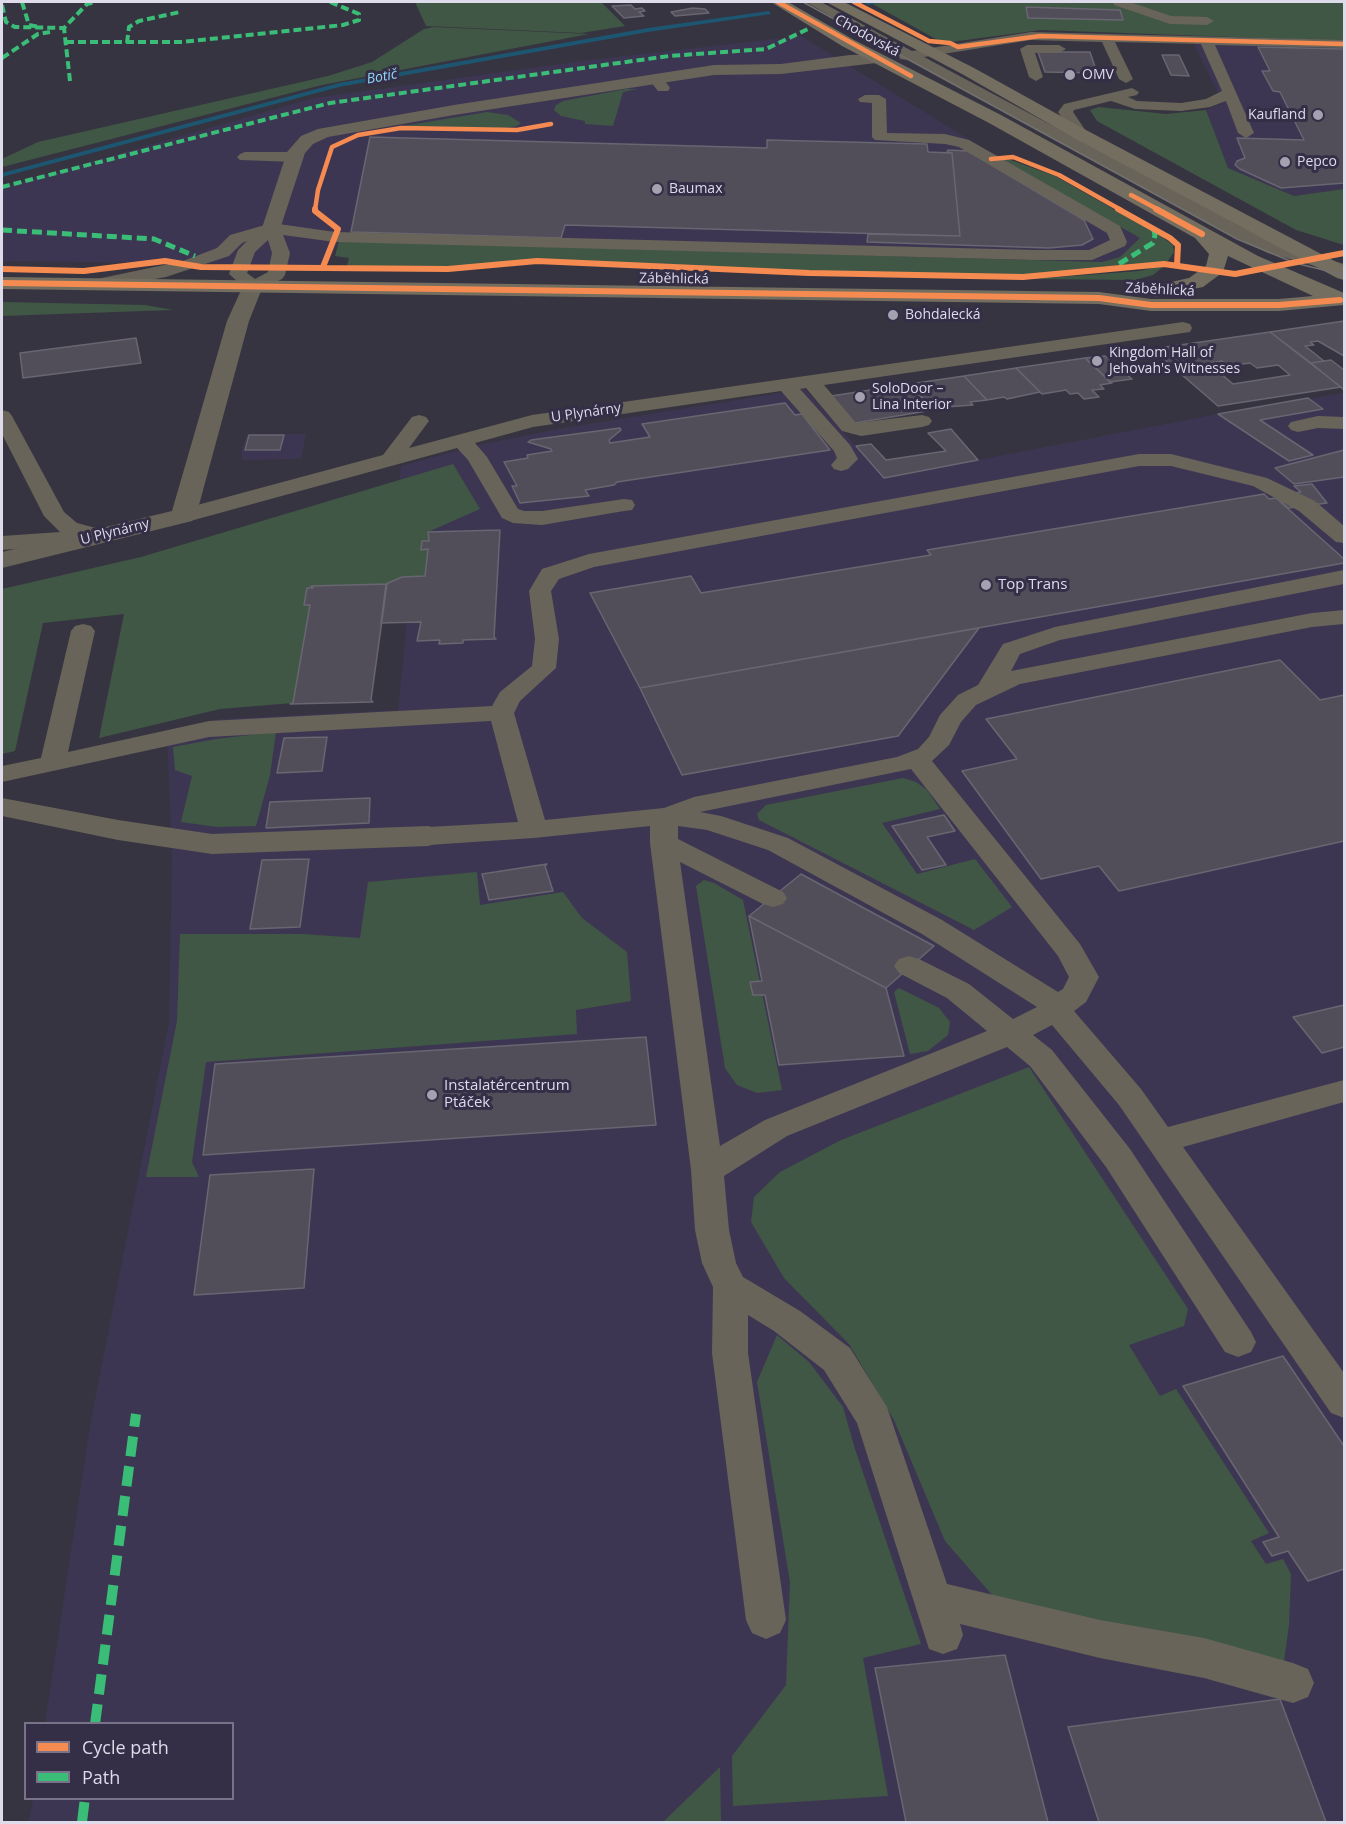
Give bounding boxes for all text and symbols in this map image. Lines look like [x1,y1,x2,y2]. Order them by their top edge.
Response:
street label: Chodovská [832,11,902,61]
water label: Botič [365,66,399,88]
place label: OMV [1082,67,1114,83]
marker: OMV [1063,68,1077,82]
place label: Kaufland [1248,107,1306,123]
marker: Kaufland [1311,108,1325,122]
place label: Pepco [1297,154,1337,170]
marker: Pepco [1278,155,1292,169]
place label: Baumax [669,181,722,197]
marker: Baumax [650,182,664,196]
street label: Záběhlická [639,270,709,288]
street label: Záběhlická [1125,280,1195,300]
place label: Bohdalecká [905,307,981,323]
marker: Bohdalecká [886,308,900,322]
place label: Kingdom Hall of Jehovah's Witnesses [1109,345,1240,378]
marker: Kingdom Hall of Jehovah's Witnesses [1090,354,1104,368]
place label: SoloDoor – Lina Interior [872,381,952,413]
marker: SoloDoor – Lina Interior [853,390,867,404]
street label: U Plynárny [550,400,622,426]
street label: U Plynárny [79,515,151,549]
place label: Top Trans [998,576,1067,594]
marker: Top Trans [979,578,993,592]
place label: Instalatércentrum Ptáček [444,1077,570,1112]
marker: Instalatércentrum Ptáček [425,1088,439,1102]
legend [24,1722,234,1800]
text: Cycle path [82,1735,169,1759]
text: Path [82,1765,120,1789]

